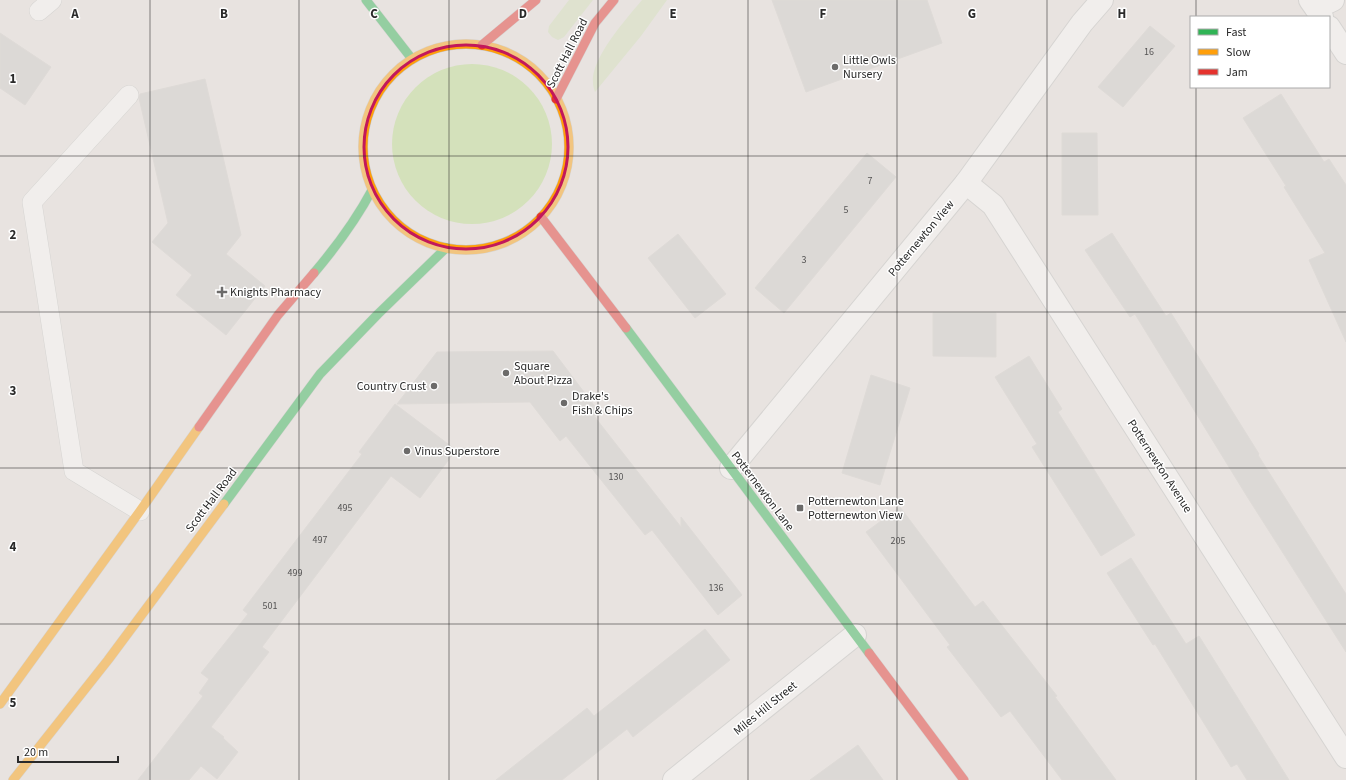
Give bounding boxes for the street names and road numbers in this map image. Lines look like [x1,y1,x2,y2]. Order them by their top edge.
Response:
street label: Scott Hall Road [543,15,592,91]
street label: Potternewton View [884,196,959,280]
street label: Potternewton Avenue [1123,416,1196,516]
street label: Potternewton Lane [727,448,798,535]
street label: Scott Hall Road [182,465,241,536]
street label: Miles Hill Street [730,677,801,739]

